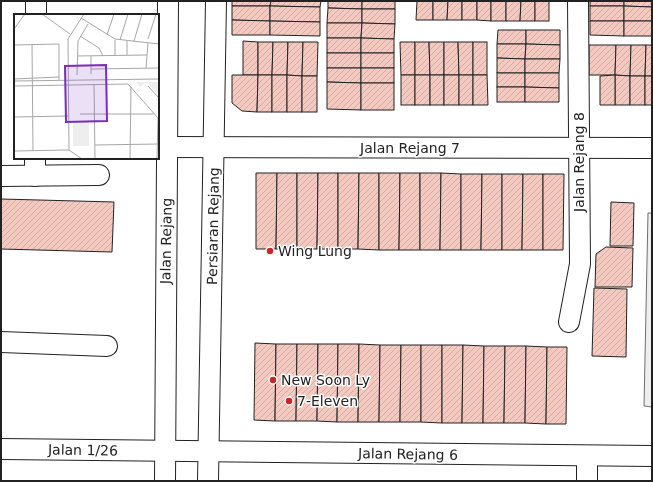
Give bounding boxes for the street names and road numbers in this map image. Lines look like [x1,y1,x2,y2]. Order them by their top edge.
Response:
street label: Jalan Rejang 8 [571,112,587,213]
street label: Jalan Rejang 7 [359,140,460,156]
street label: Persiaran Rejang [204,167,222,285]
street label: Jalan Rejang [157,198,175,285]
street label: Jalan 1/26 [47,441,118,459]
street label: Jalan Rejang 6 [357,445,458,463]

